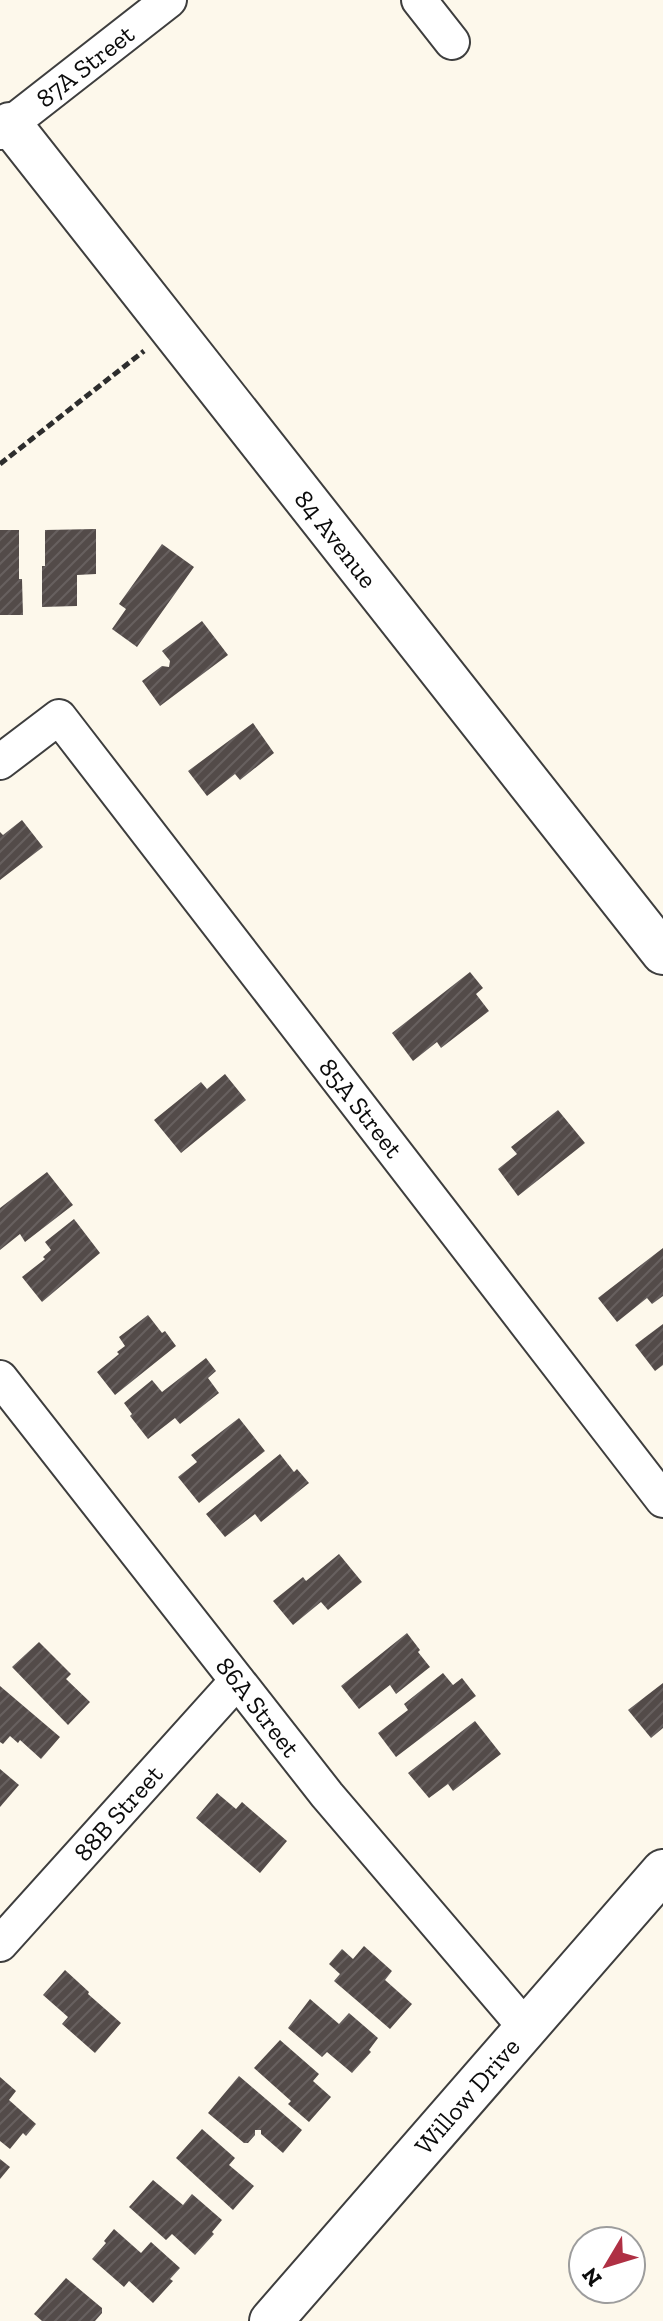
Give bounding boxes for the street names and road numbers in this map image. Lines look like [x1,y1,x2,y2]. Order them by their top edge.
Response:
street label: 87A Street [30,18,141,114]
street label: 84 Avenue [288,484,384,594]
street label: 85A Street [312,1052,410,1165]
street label: 86A Street [209,1651,307,1764]
street label: 88B Street [67,1758,170,1868]
street label: Willow Drive [408,2031,526,2161]

